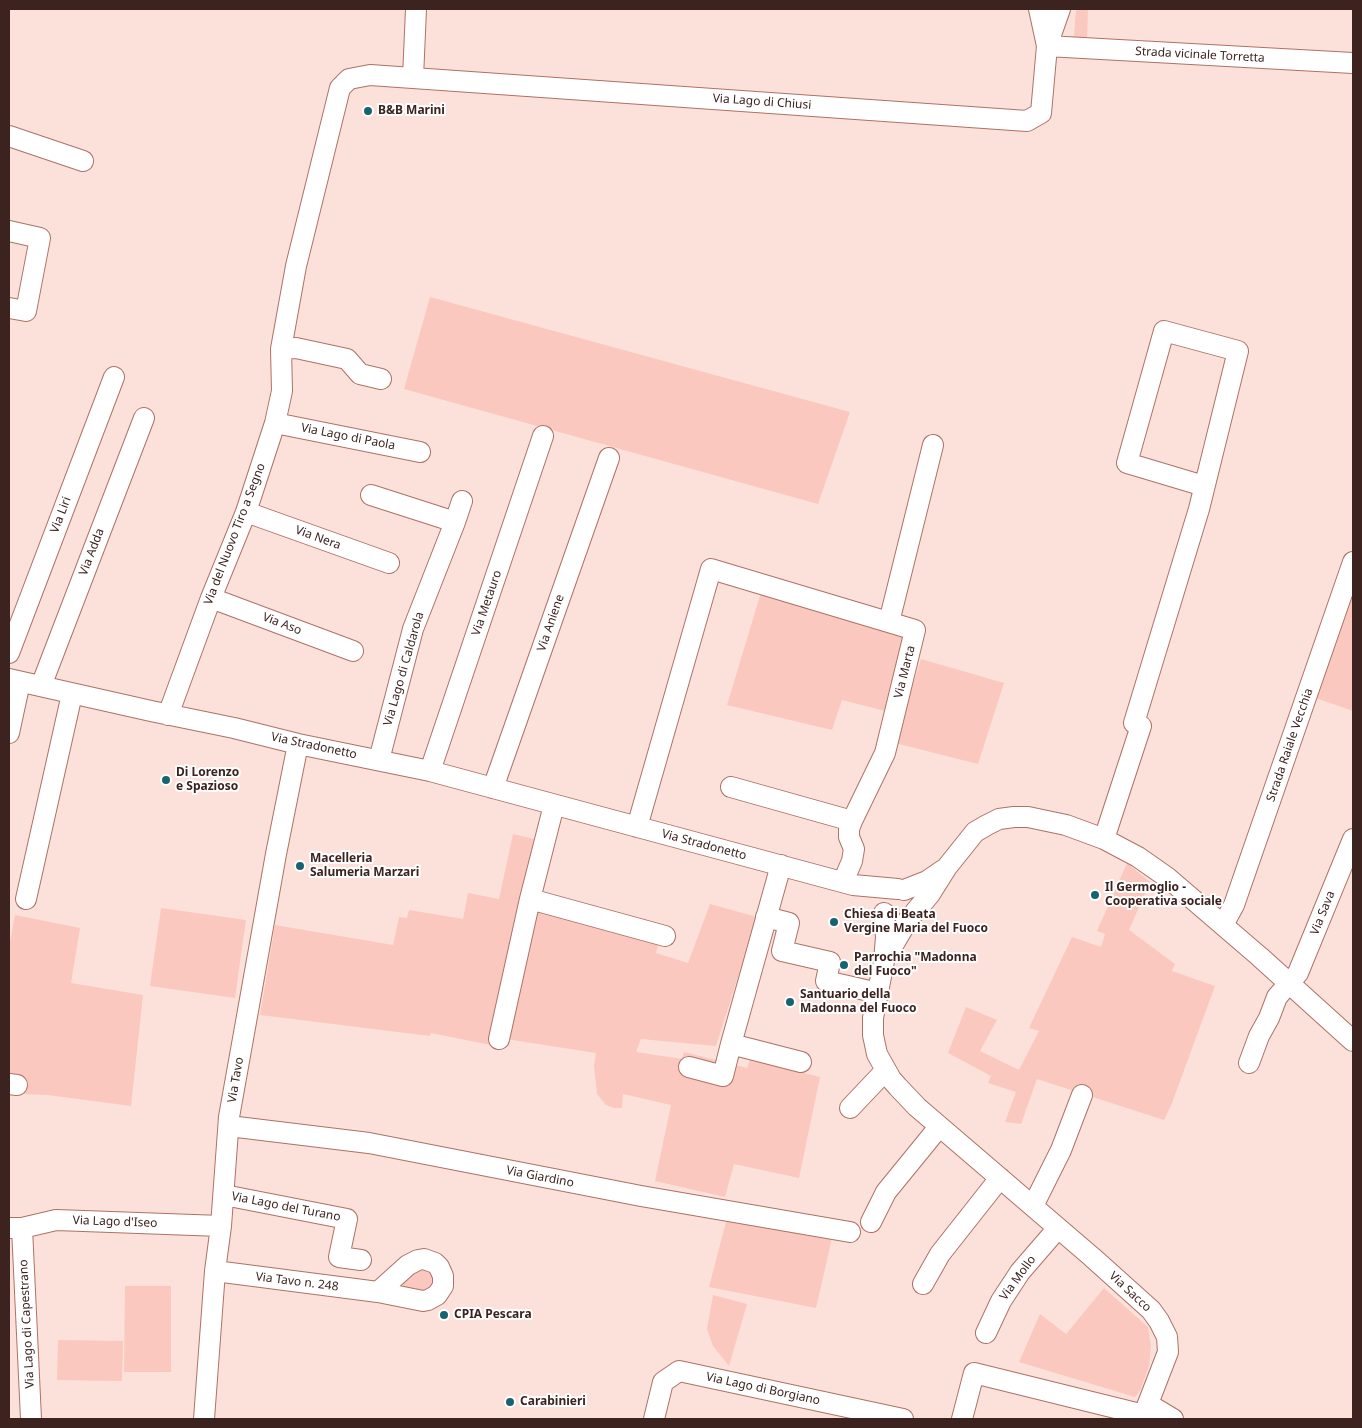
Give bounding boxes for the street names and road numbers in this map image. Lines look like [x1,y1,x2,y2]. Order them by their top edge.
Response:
street label: Strada vicinale Torretta [1135,44,1265,66]
street label: Via Lago di Chiusi [712,91,812,113]
street label: Via Lago di Paola [300,421,396,453]
street label: Via del Nuovo Tiro a Segno [201,461,269,607]
street label: Via Liri [48,495,74,535]
street label: Via Nera [293,523,343,553]
street label: Via Adda [76,526,108,578]
street label: Via Metauro [469,568,505,638]
street label: Via Aniene [535,593,567,653]
street label: Via Aso [260,610,304,638]
street label: Via Lago di Caldarola [381,610,427,728]
street label: Via Marta [892,644,918,700]
street label: Strada Raiale Vecchia [1264,686,1316,804]
street label: Via Stradonetto [270,730,358,762]
street label: Via Stradonetto [660,827,748,863]
street label: Via Sava [1308,889,1338,937]
street label: Via Tavo [225,1056,247,1104]
street label: Via Giardino [505,1163,575,1191]
street label: Via Lago del Turano [230,1189,342,1225]
street label: Via Lago d'Iseo [72,1213,158,1231]
street label: Via Mollo [997,1253,1039,1303]
street label: Via Lago di Capestrano [16,1259,38,1389]
street label: Via Sacco [1106,1269,1154,1315]
street label: Via Tavo n. 248 [255,1270,339,1294]
street label: Via Lago di Borgiano [705,1370,821,1408]

